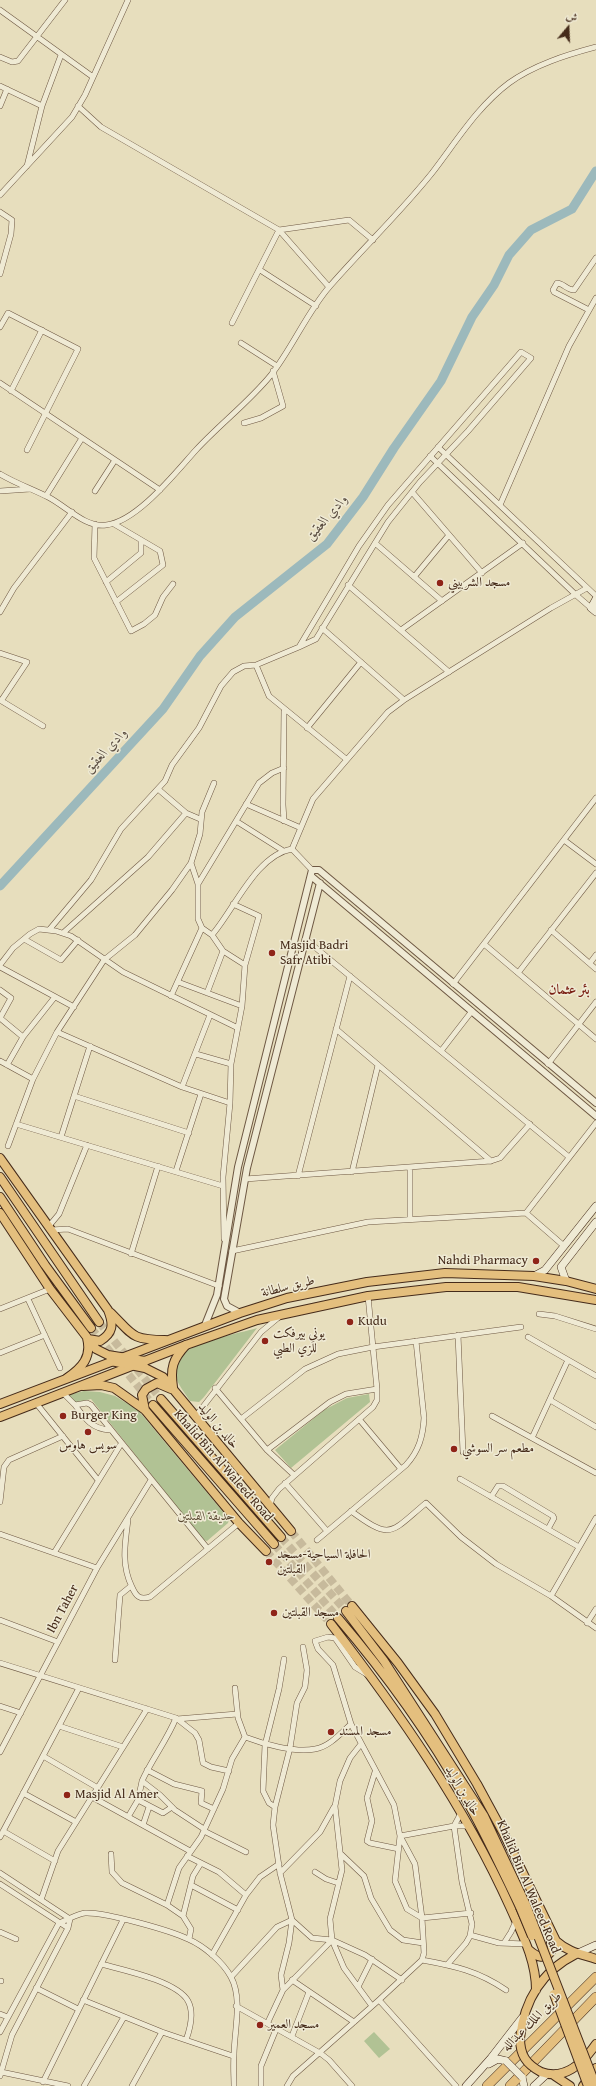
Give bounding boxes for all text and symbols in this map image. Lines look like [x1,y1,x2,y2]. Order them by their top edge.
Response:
text: ش [564,7,580,26]
north arrow [548,8,588,48]
water label: وادي العقيق [302,491,352,545]
place label: مسجد الشربيني [448,575,510,591]
marker: مسجد الشربيني [435,578,445,588]
water label: وادي العقيق [81,725,131,777]
place label: Masjid Badri Safr Atibi [280,938,348,969]
marker: Masjid Badri Safr Atibi [267,948,277,958]
district label: بئر عثمان [548,982,590,998]
place label: Nahdi Pharmacy [438,1253,528,1269]
marker: Nahdi Pharmacy [531,1256,541,1266]
street label: طريق سلطانة [260,1273,316,1301]
place label: Kudu [358,1314,387,1330]
marker: Kudu [345,1317,355,1327]
place label: يوني بيرفكت للزي الطبي [273,1326,325,1357]
marker: يوني بيرفكت للزي الطبي [260,1336,270,1346]
street label: خالد بن الوليد [194,1400,242,1452]
street label: Khalid Bin Al Waleed Road [170,1407,276,1525]
place label: Burger King [71,1408,137,1424]
marker: Burger King [58,1411,68,1421]
marker: سويس هاوس [83,1427,93,1437]
place label: سويس هاوس [59,1438,117,1454]
place label: مطعم سر السوشي [462,1441,534,1457]
marker: مطعم سر السوشي [449,1444,459,1454]
park label: حدیقة القبلتین [177,1509,235,1525]
place label: الحافلة السياحية-مسجد القبلتين [277,1547,371,1578]
marker: الحافلة السياحية-مسجد القبلتين [264,1557,274,1567]
street label: Ibn Taher [44,1582,82,1636]
place label: مسجد القبلتين [282,1605,339,1621]
marker: مسجد القبلتين [269,1608,279,1618]
place label: مسجد المسند [339,1724,391,1740]
marker: مسجد المسند [326,1727,336,1737]
street label: خالد بن الوليد [441,1763,483,1819]
place label: Masjid Al Amer [75,1787,158,1803]
marker: Masjid Al Amer [62,1790,72,1800]
street label: Khalid Bin Al Waleed Road [493,1818,563,1956]
street label: طريق الملك عبدالله [499,1989,565,2055]
place label: مسجد العمير [268,2017,319,2033]
marker: مسجد العمير [255,2020,265,2030]

